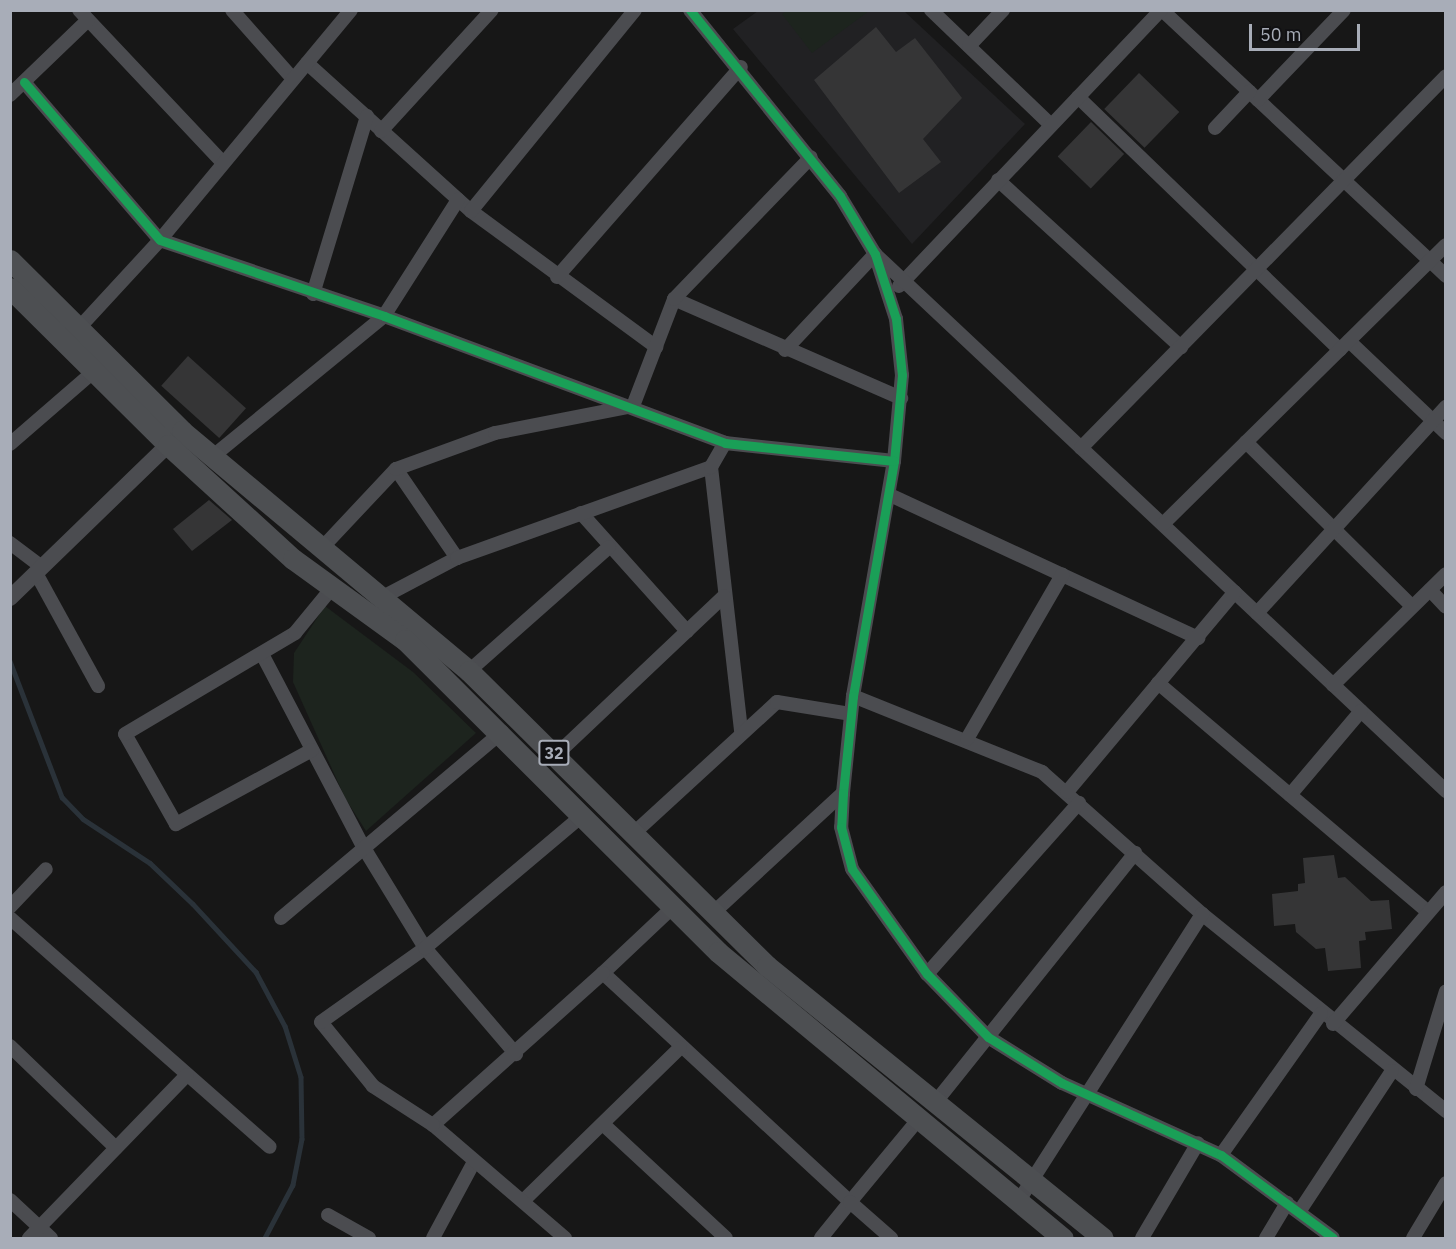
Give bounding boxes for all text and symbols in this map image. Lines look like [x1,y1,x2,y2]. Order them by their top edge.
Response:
scale bar [1252,12,1363,50]
text: 50 m [1260,23,1302,46]
road number: 32 [538,740,570,766]

